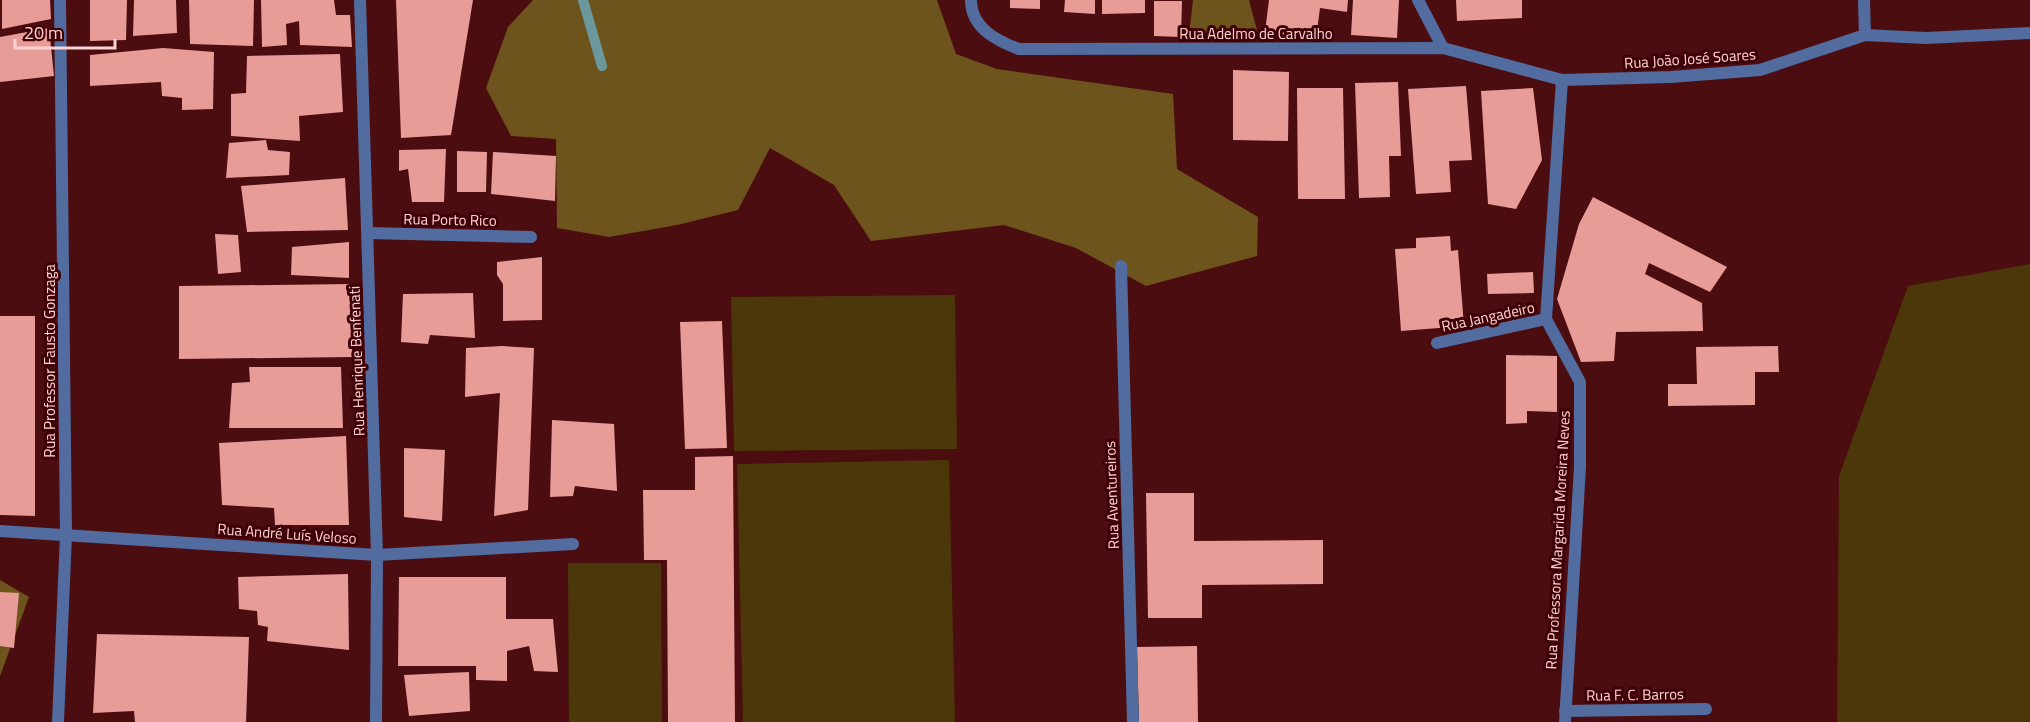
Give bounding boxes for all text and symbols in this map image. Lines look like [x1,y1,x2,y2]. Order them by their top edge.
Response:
scale bar [15,12,116,50]
text: 20 m [24,19,63,46]
street label: Rua Adelmo de Carvalho [1179,22,1333,45]
street label: Rua João José Soares [1623,42,1757,75]
street label: Rua Porto Rico [403,207,497,232]
street label: Rua Professor Fausto Gonzaga [38,264,61,458]
street label: Rua Henrique Benfenati [342,286,371,437]
street label: Rua Jangadeiro [1439,295,1537,338]
street label: Rua Professora Margarida Moreira Neves [1539,410,1576,670]
street label: Rua Aventureiros [1098,440,1125,550]
street label: Rua André Luís Veloso [217,517,358,550]
street label: Rua F. C. Barros [1586,682,1684,707]

